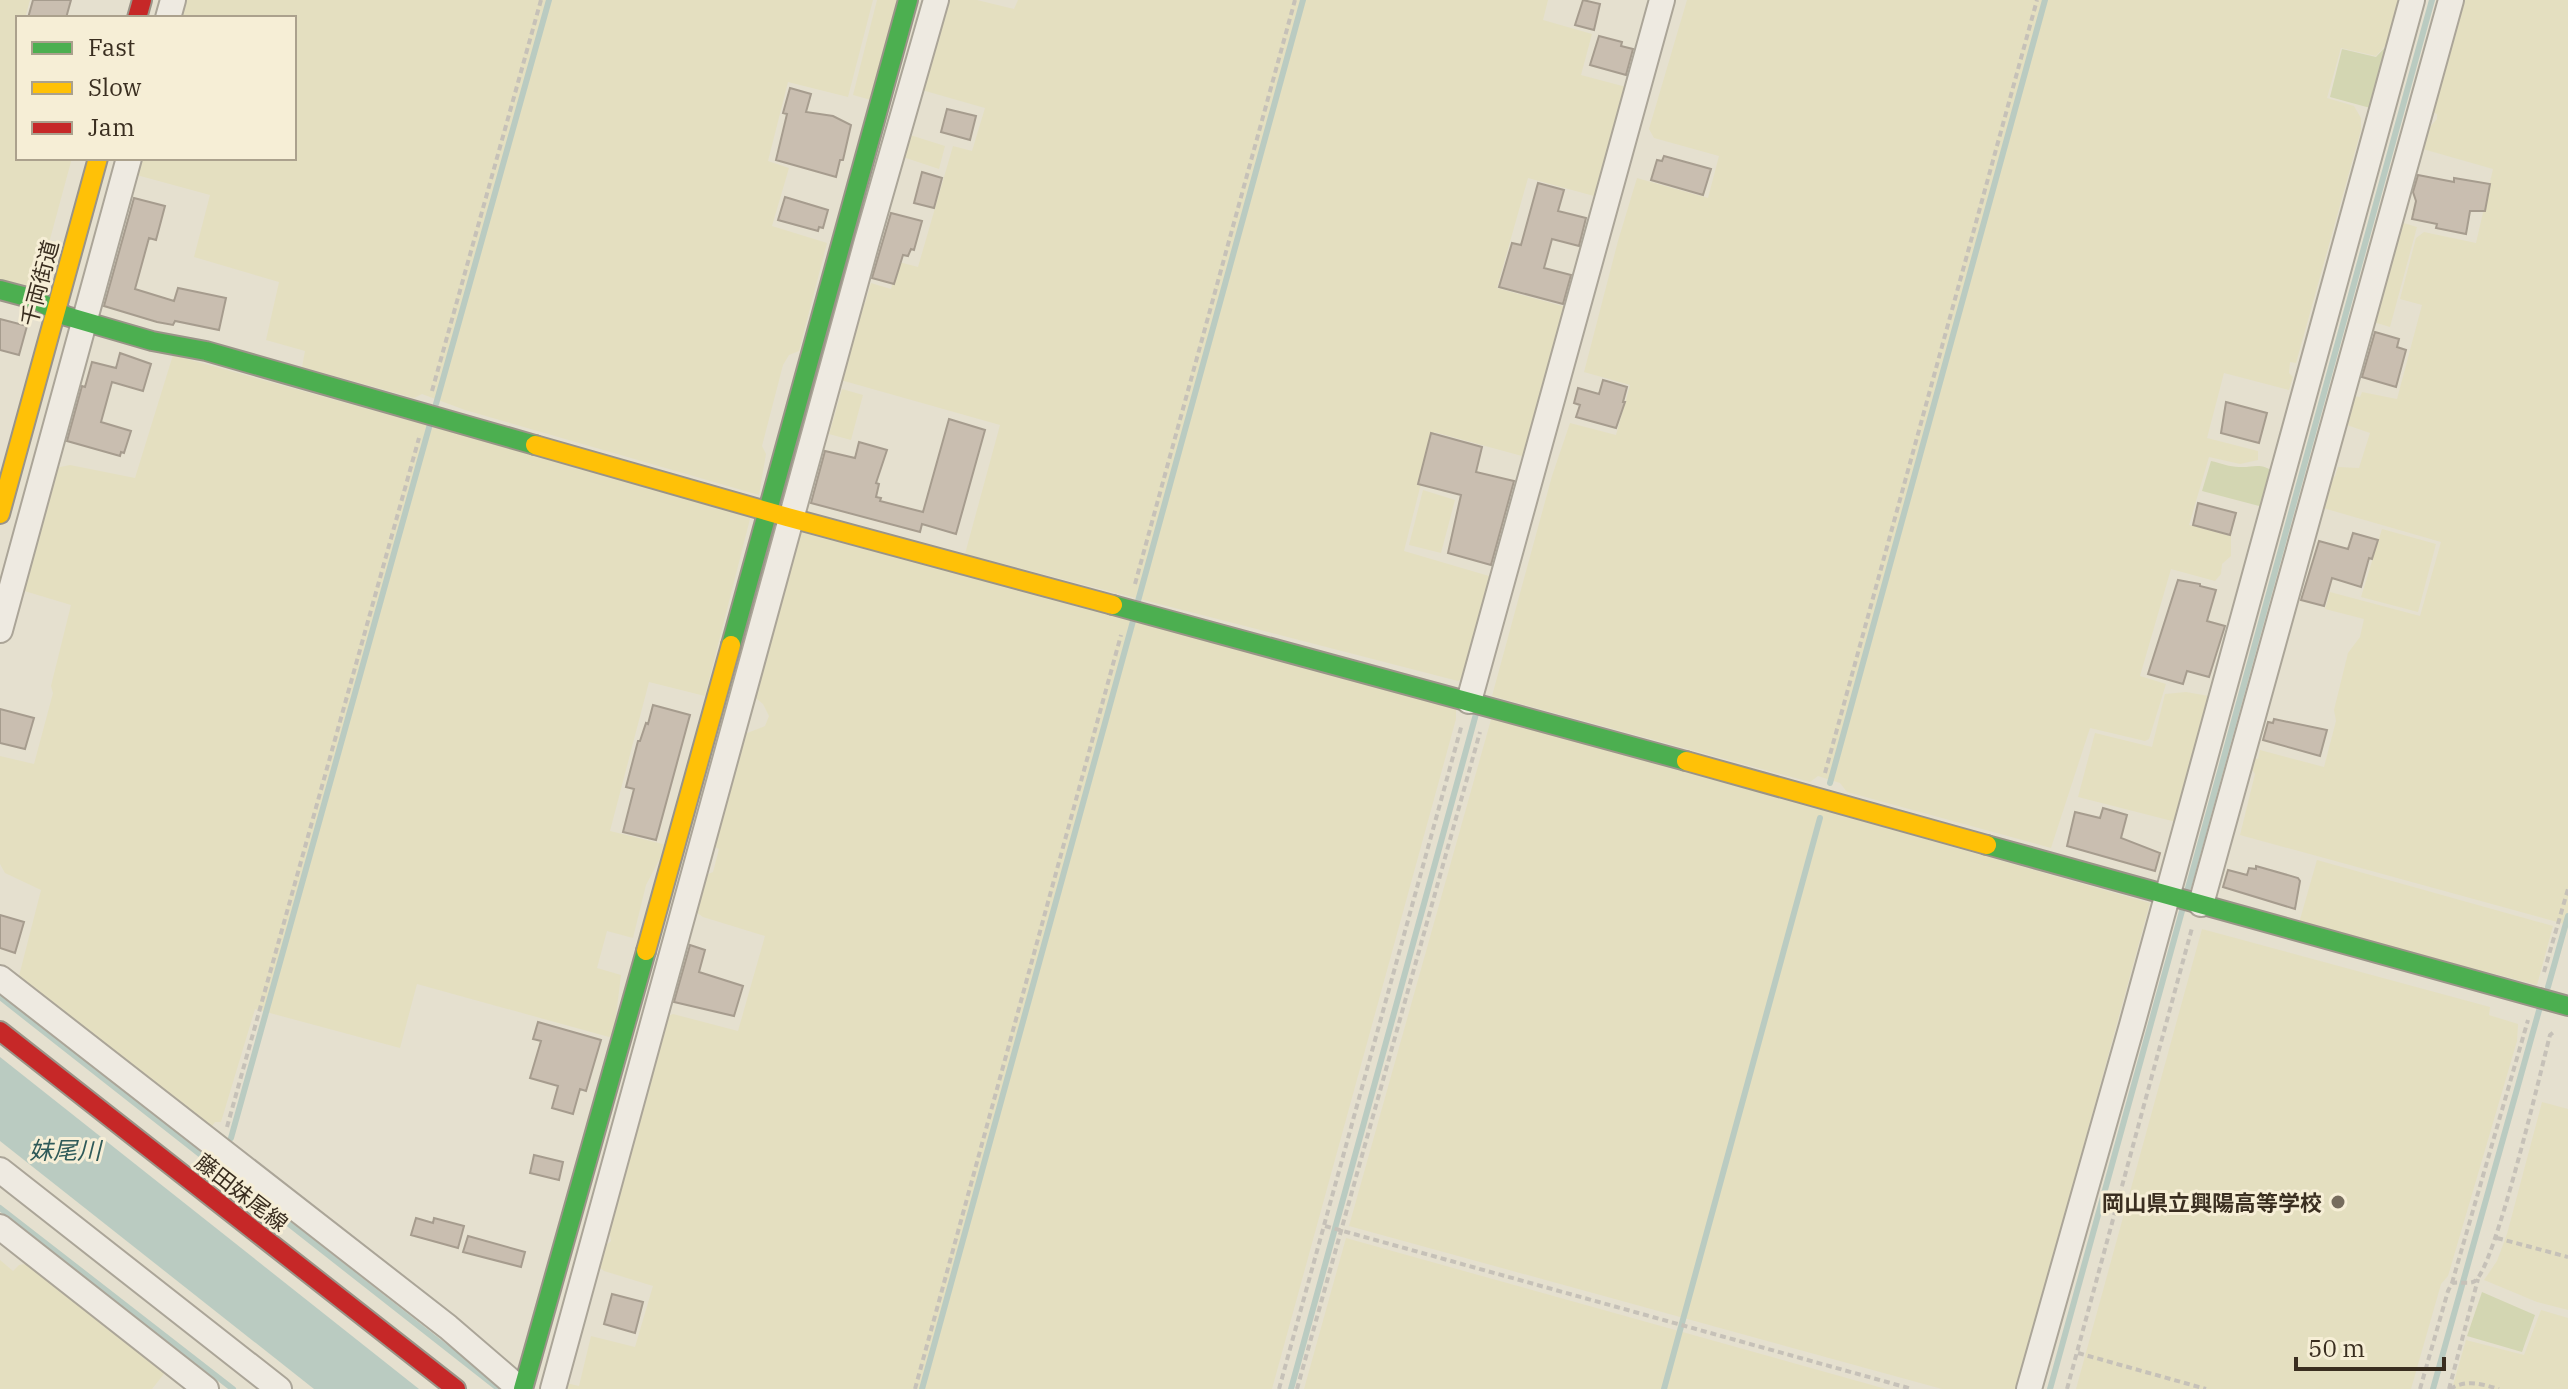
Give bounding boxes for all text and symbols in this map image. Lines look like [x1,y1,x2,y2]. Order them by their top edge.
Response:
legend [16,16,296,160]
text: Fast [88,31,135,63]
text: Slow [88,71,142,103]
text: Jam [88,111,135,143]
street label: 千両街道 [14,237,64,329]
water label: 妹尾川 [29,1134,104,1166]
street label: 藤田妹尾線 [190,1147,294,1237]
place label: 岡山県立興陽高等学校 [2102,1188,2322,1217]
marker: 岡山県立興陽高等学校 [2329,1193,2347,1211]
scale bar [2296,1321,2444,1371]
text: 50 m [2308,1332,2365,1364]

